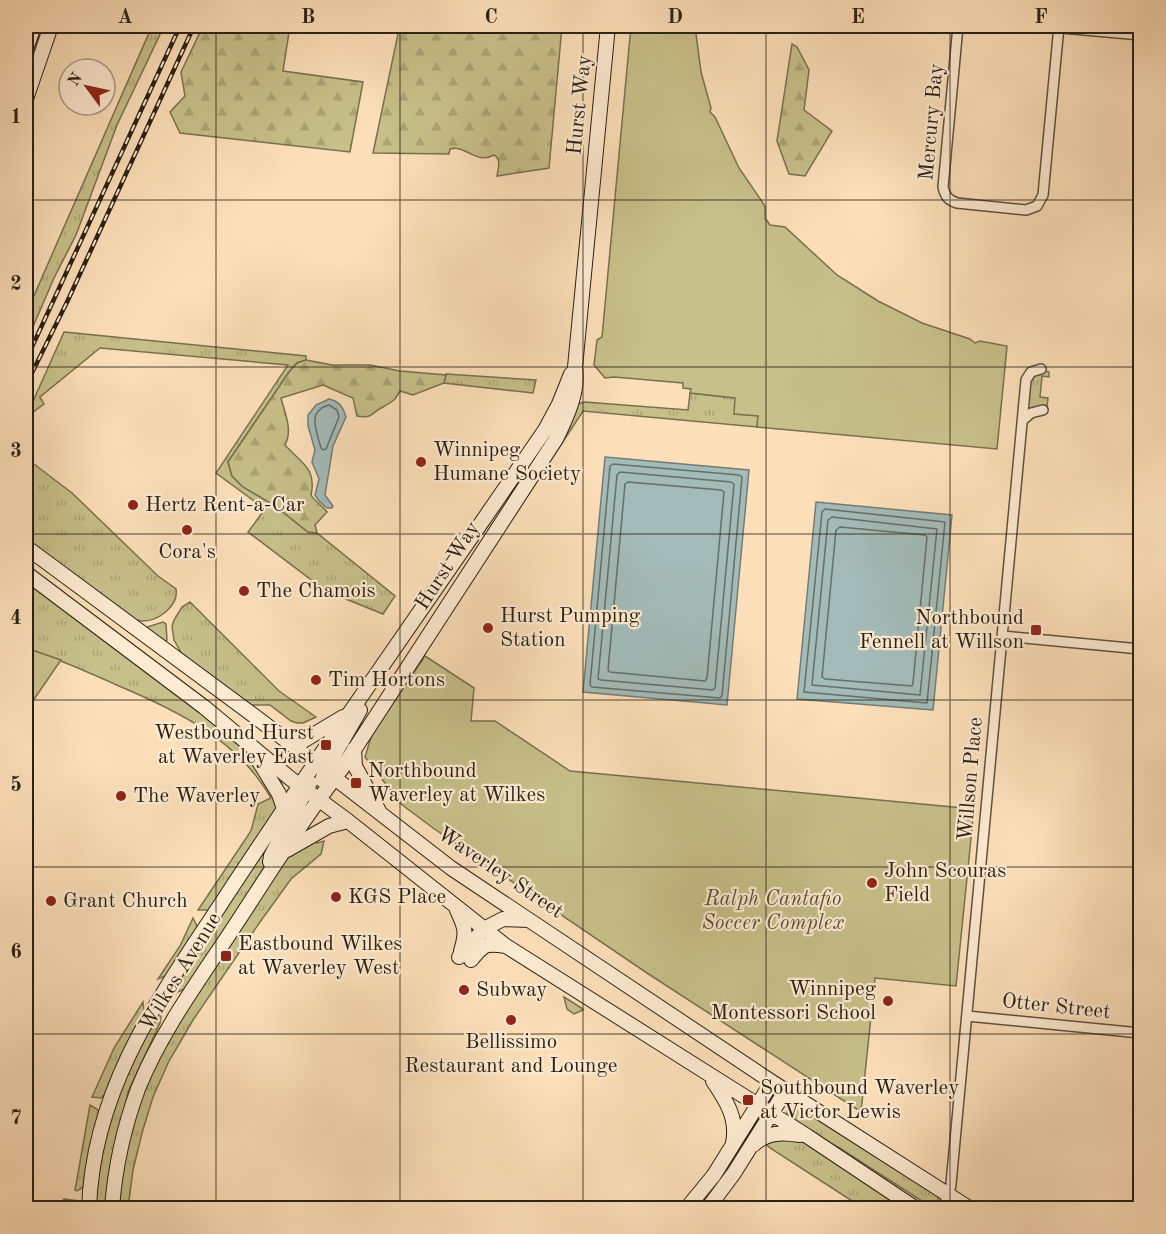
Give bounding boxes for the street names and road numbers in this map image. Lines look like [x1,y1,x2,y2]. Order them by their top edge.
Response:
street label: Hurst Way [564,54,596,156]
street label: Mercury Bay [916,63,948,181]
street label: Hurst Way [412,518,484,614]
street label: Willson Place [955,716,987,842]
street label: Waverley Street [433,823,567,923]
street label: Wilkes Avenue [136,909,226,1035]
street label: Otter Street [1001,991,1111,1023]

